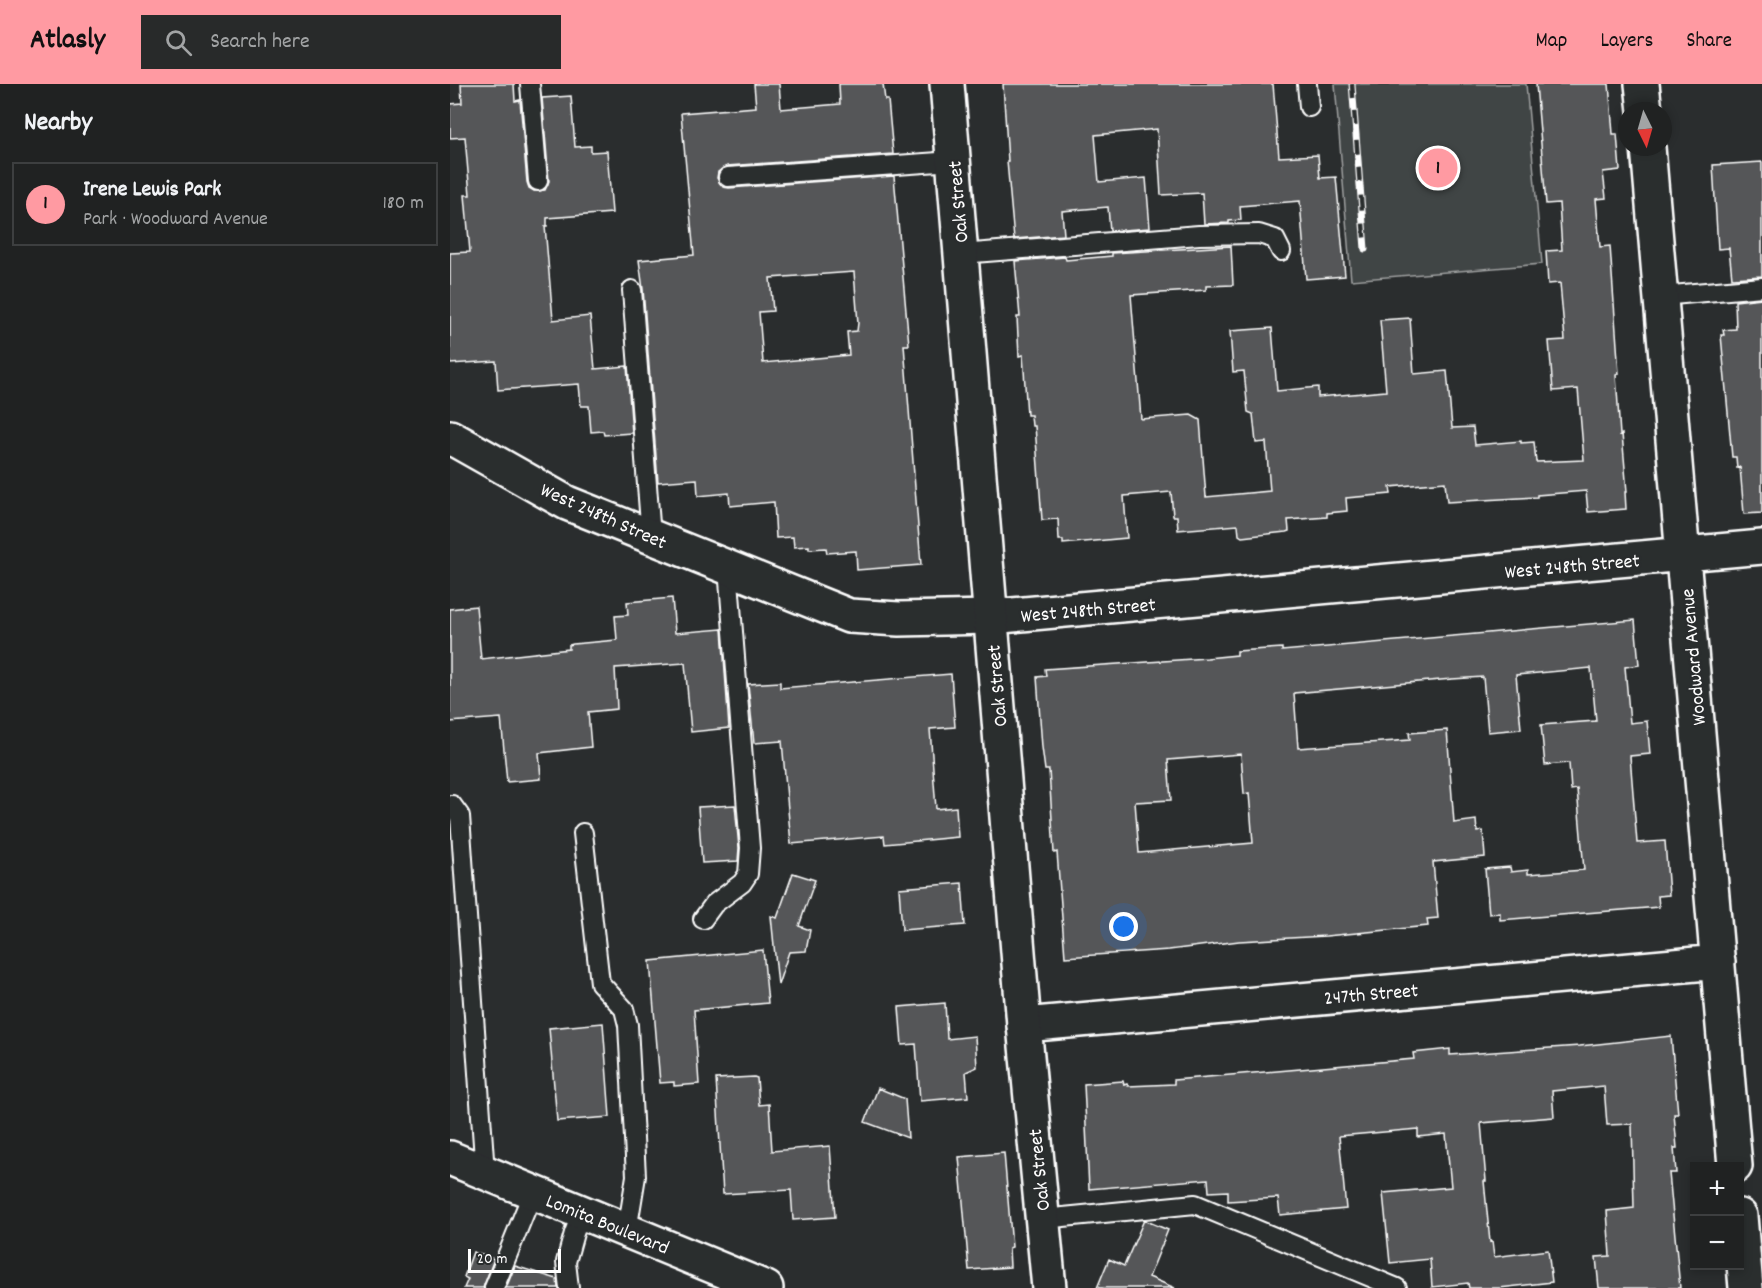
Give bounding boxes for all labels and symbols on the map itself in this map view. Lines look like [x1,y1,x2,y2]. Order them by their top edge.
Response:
north arrow [1618,102,1672,156]
pin: 1 [1418,146,1458,190]
street label: Oak Street [942,160,978,244]
street label: West 248th Street [535,477,670,558]
street label: West 248th Street [1504,548,1641,588]
street label: Woodward Avenue [1675,587,1715,726]
street label: West 248th Street [1020,592,1157,632]
street label: Oak Street [981,644,1017,728]
your location [1109,912,1138,941]
street label: 247th Street [1323,978,1420,1014]
street label: Oak Street [1023,1127,1059,1212]
street label: Lomita Boulevard [541,1188,673,1263]
scale bar [468,1246,561,1274]

